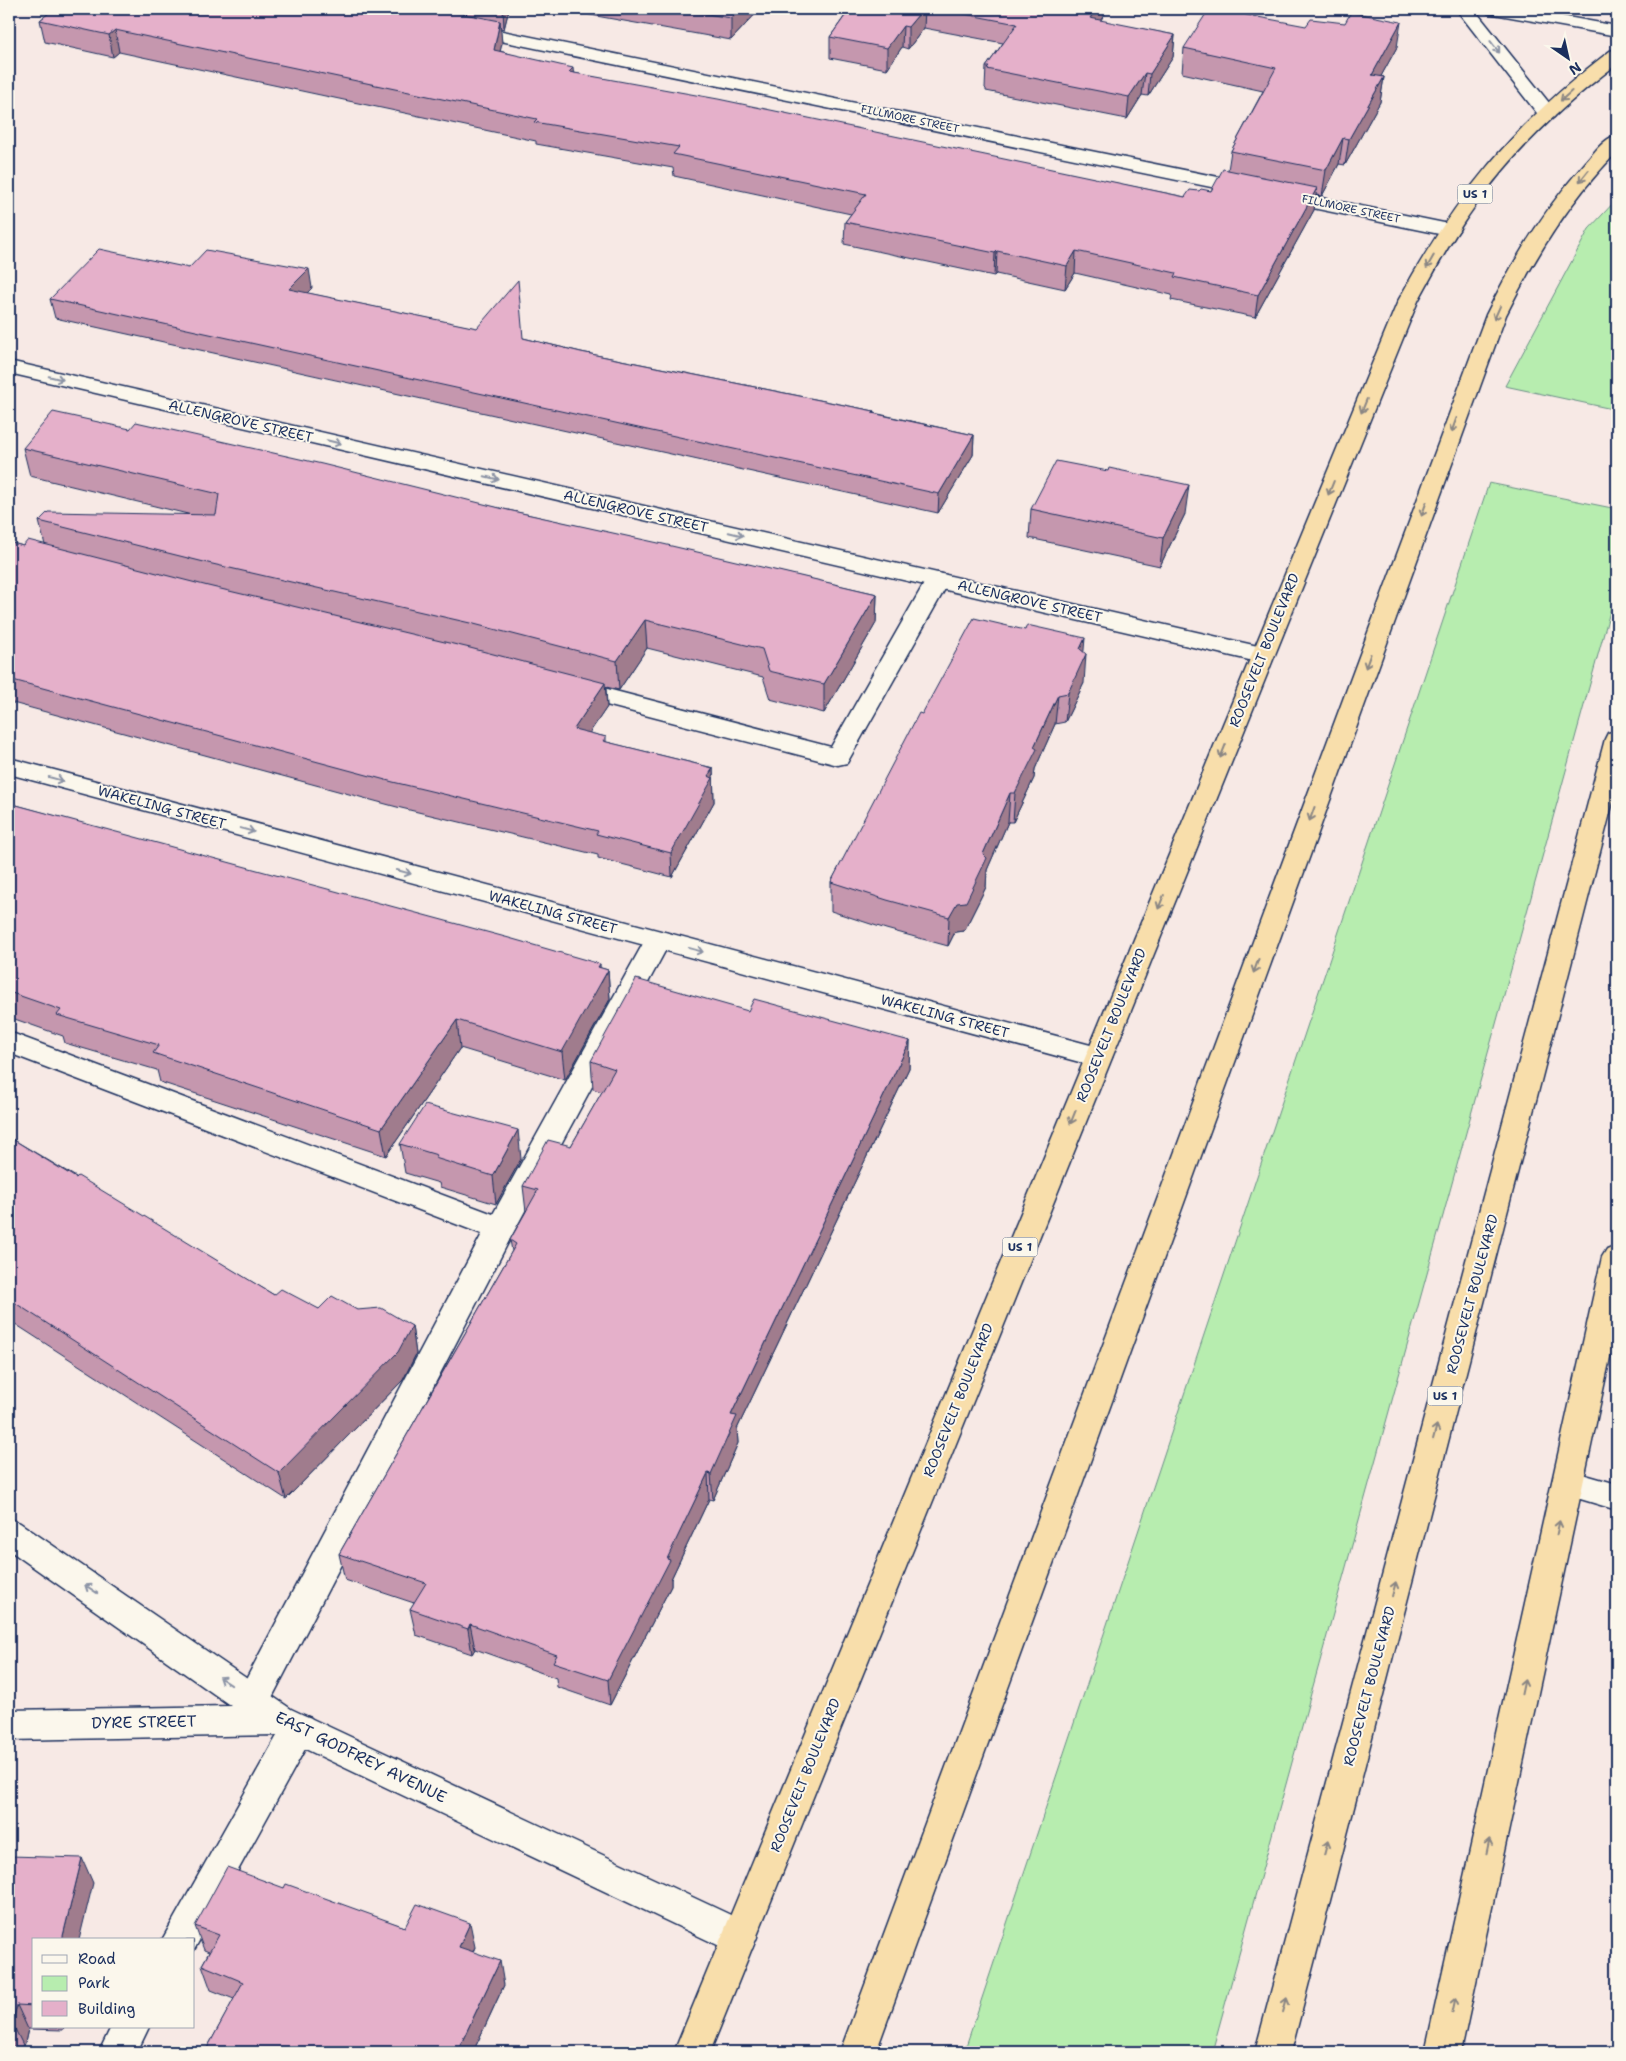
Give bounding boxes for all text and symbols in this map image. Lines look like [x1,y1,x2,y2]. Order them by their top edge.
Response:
north arrow [1544,32,1594,82]
one-way arrow [1490,40,1501,53]
text: N [1566,58,1585,79]
one-way arrow [1559,90,1572,102]
street label: FILLMORE STREET [859,101,961,137]
one-way arrow [1578,169,1589,182]
road number: US 1 [1458,184,1492,203]
street label: FILLMORE STREET [1300,191,1402,227]
one-way arrow [1424,254,1434,268]
one-way arrow [1492,305,1502,320]
one-way arrow [48,374,64,383]
street label: ALLENGROVE STREET [167,396,315,446]
one-way arrow [1359,398,1368,413]
one-way arrow [1449,417,1458,433]
one-way arrow [326,438,342,447]
one-way arrow [484,474,500,483]
one-way arrow [1325,480,1334,495]
street label: ALLENGROVE STREET [562,486,710,536]
one-way arrow [1419,501,1428,516]
one-way arrow [728,530,744,539]
street label: ROOSEVELT BOULEVARD [1225,570,1303,730]
street label: ALLENGROVE STREET [956,576,1104,626]
one-way arrow [1363,653,1372,669]
one-way arrow [1218,743,1227,758]
one-way arrow [47,775,63,784]
street label: WAKELING STREET [96,781,229,833]
one-way arrow [1307,806,1316,821]
one-way arrow [238,826,254,835]
one-way arrow [395,868,411,877]
street label: WAKELING STREET [487,886,620,938]
one-way arrow [1156,894,1166,909]
street label: ROOSEVELT BOULEVARD [1072,945,1150,1105]
one-way arrow [687,946,703,955]
one-way arrow [1251,958,1260,974]
street label: WAKELING STREET [879,990,1012,1042]
one-way arrow [1068,1109,1078,1124]
street label: ROOSEVELT BOULEVARD [1442,1212,1502,1376]
road number: US 1 [1002,1238,1038,1256]
street label: ROOSEVELT BOULEVARD [919,1320,997,1480]
road number: US 1 [1428,1386,1462,1405]
one-way arrow [1431,1424,1441,1440]
one-way arrow [1553,1521,1563,1537]
one-way arrow [1390,1582,1399,1598]
one-way arrow [84,1584,98,1594]
street label: ROOSEVELT BOULEVARD [1339,1604,1399,1768]
one-way arrow [218,1676,232,1686]
one-way arrow [1519,1680,1528,1696]
street label: ROOSEVELT BOULEVARD [766,1695,844,1855]
street label: EAST GODFREY AVENUE [272,1706,450,1808]
street label: DYRE STREET [91,1711,197,1733]
one-way arrow [1484,1838,1493,1854]
one-way arrow [1322,1840,1331,1856]
legend [32,1938,195,2028]
text: Road [78,1949,116,1969]
text: Park [78,1973,110,1993]
one-way arrow [1449,1997,1459,2013]
one-way arrow [1281,1998,1290,2014]
text: Building [78,1999,135,2019]

